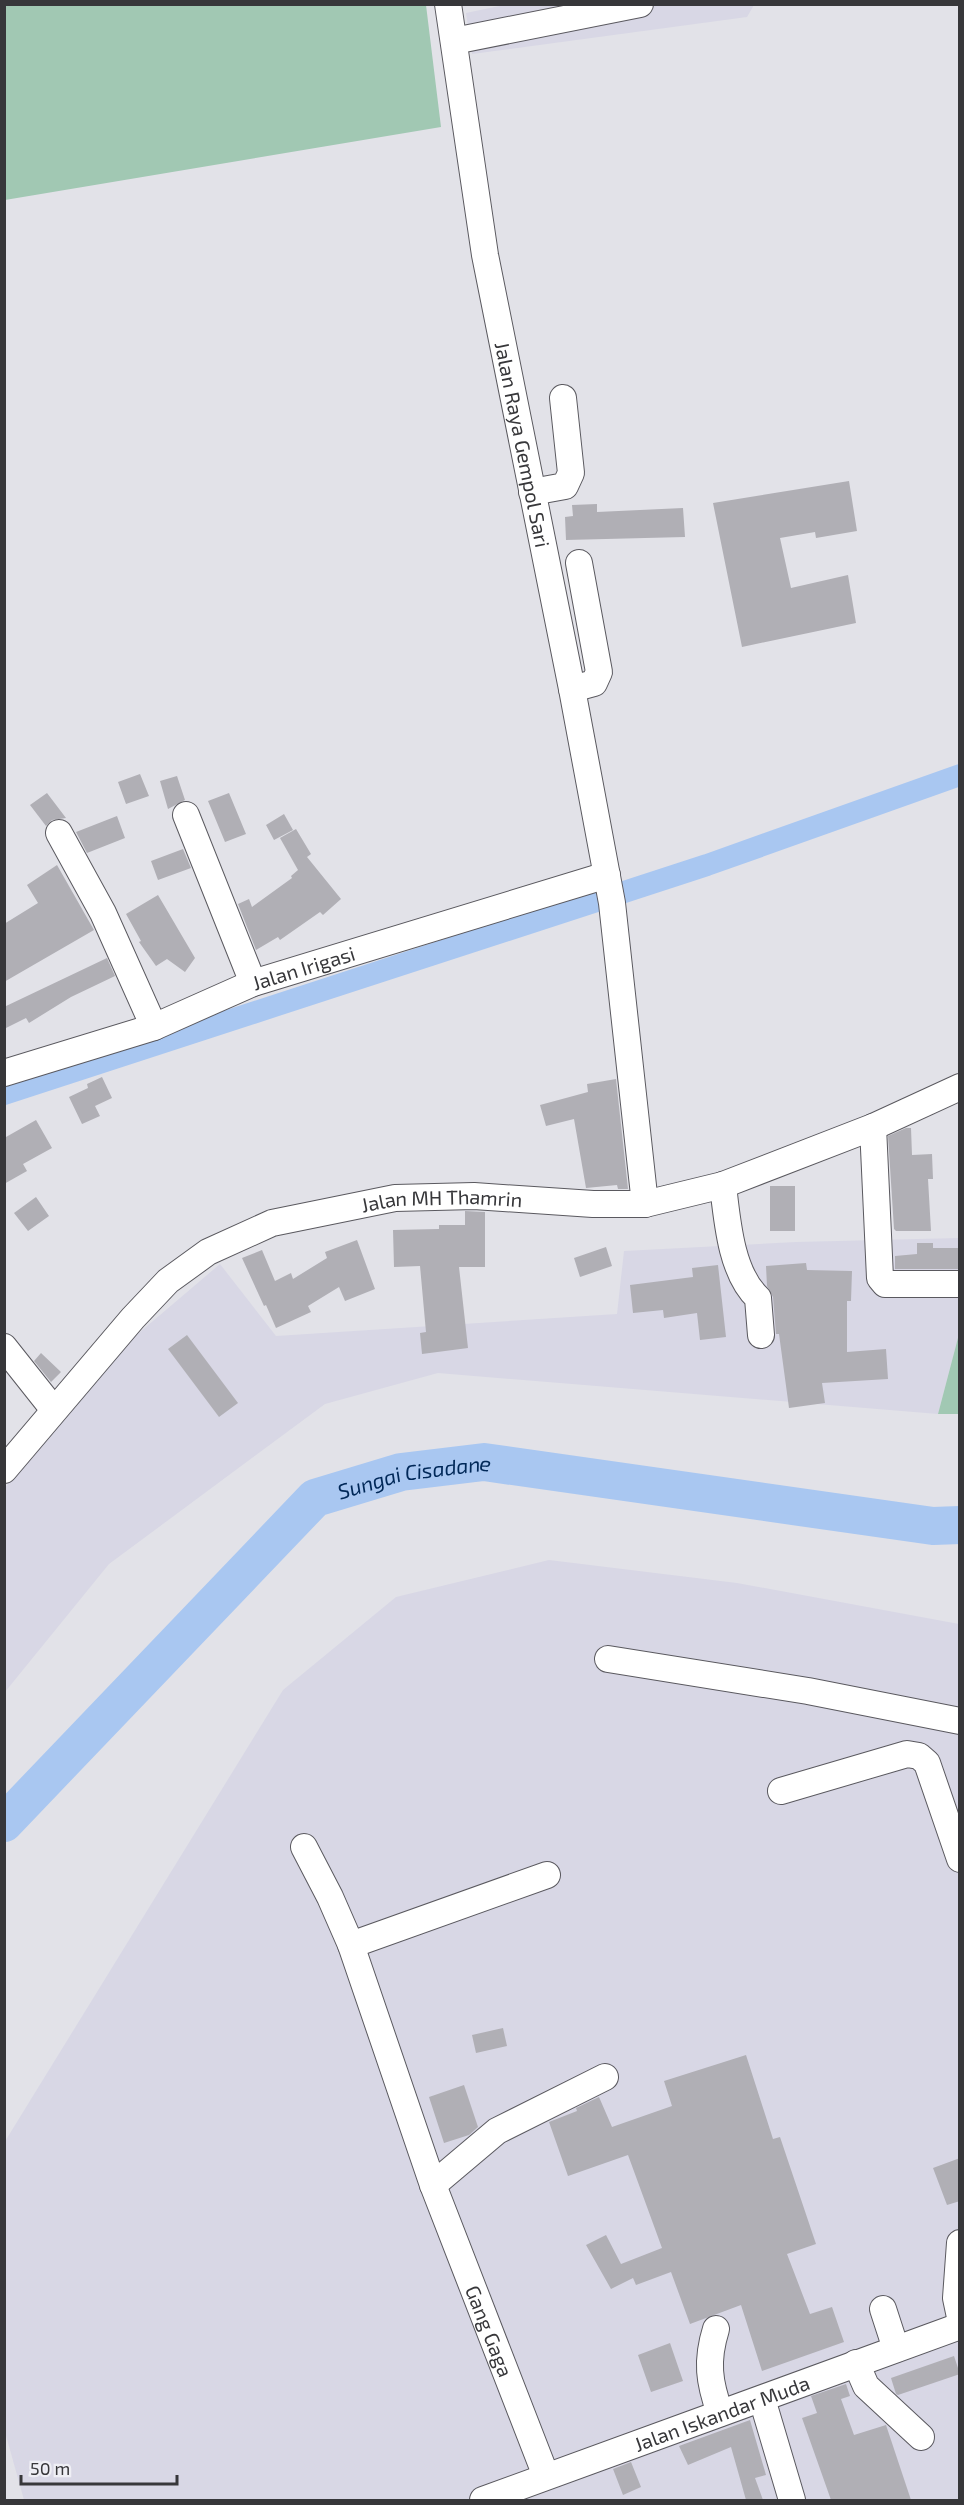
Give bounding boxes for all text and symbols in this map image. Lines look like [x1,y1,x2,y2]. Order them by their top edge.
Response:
street label: Jalan Raya Gempol Sari [491,340,555,549]
street label: Jalan Irigasi [249,941,358,995]
street label: Jalan MH Thamrin [359,1184,523,1217]
water label: Sungai Cisadane [334,1449,493,1503]
street label: Gang Gaga [461,2282,518,2380]
street label: Jalan Iskandar Muda [631,2370,813,2456]
scale bar [21,2448,177,2486]
text: 50 m [30,2457,70,2479]

